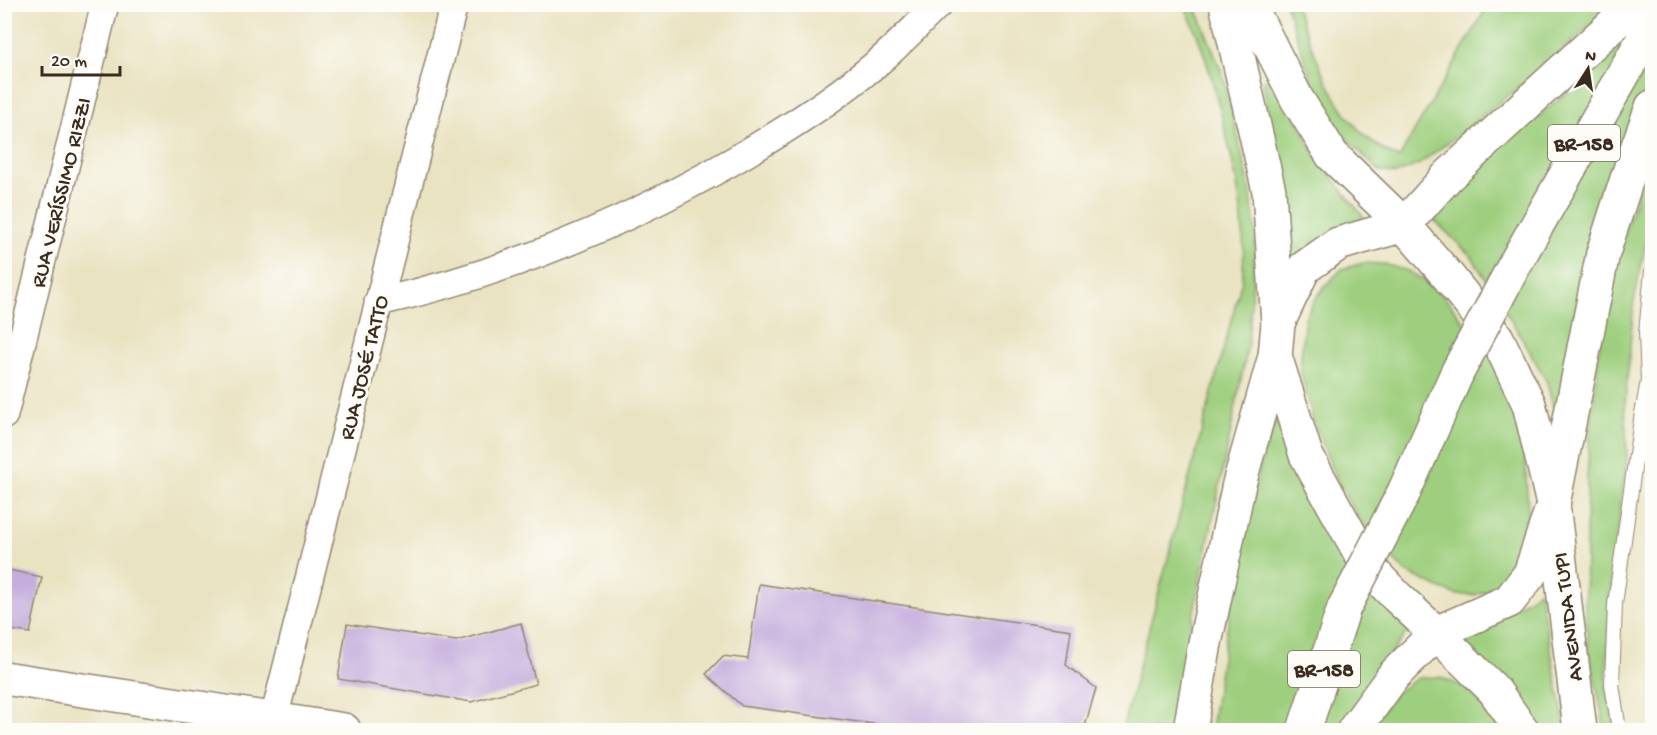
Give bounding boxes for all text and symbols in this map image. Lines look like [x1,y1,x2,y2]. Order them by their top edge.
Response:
scale bar [42,39,120,77]
north arrow [1558,39,1618,99]
text: N [1583,47,1598,68]
text: 20 m [51,52,87,73]
street label: RUA VERÍSSIMO RIZZI [27,95,99,291]
road number: BR-158 [1548,125,1620,161]
street label: RUA JOSÉ TATTO [335,293,396,443]
street label: AVENIDA TUPI [1549,551,1591,682]
road number: BR-158 [1288,651,1360,687]

